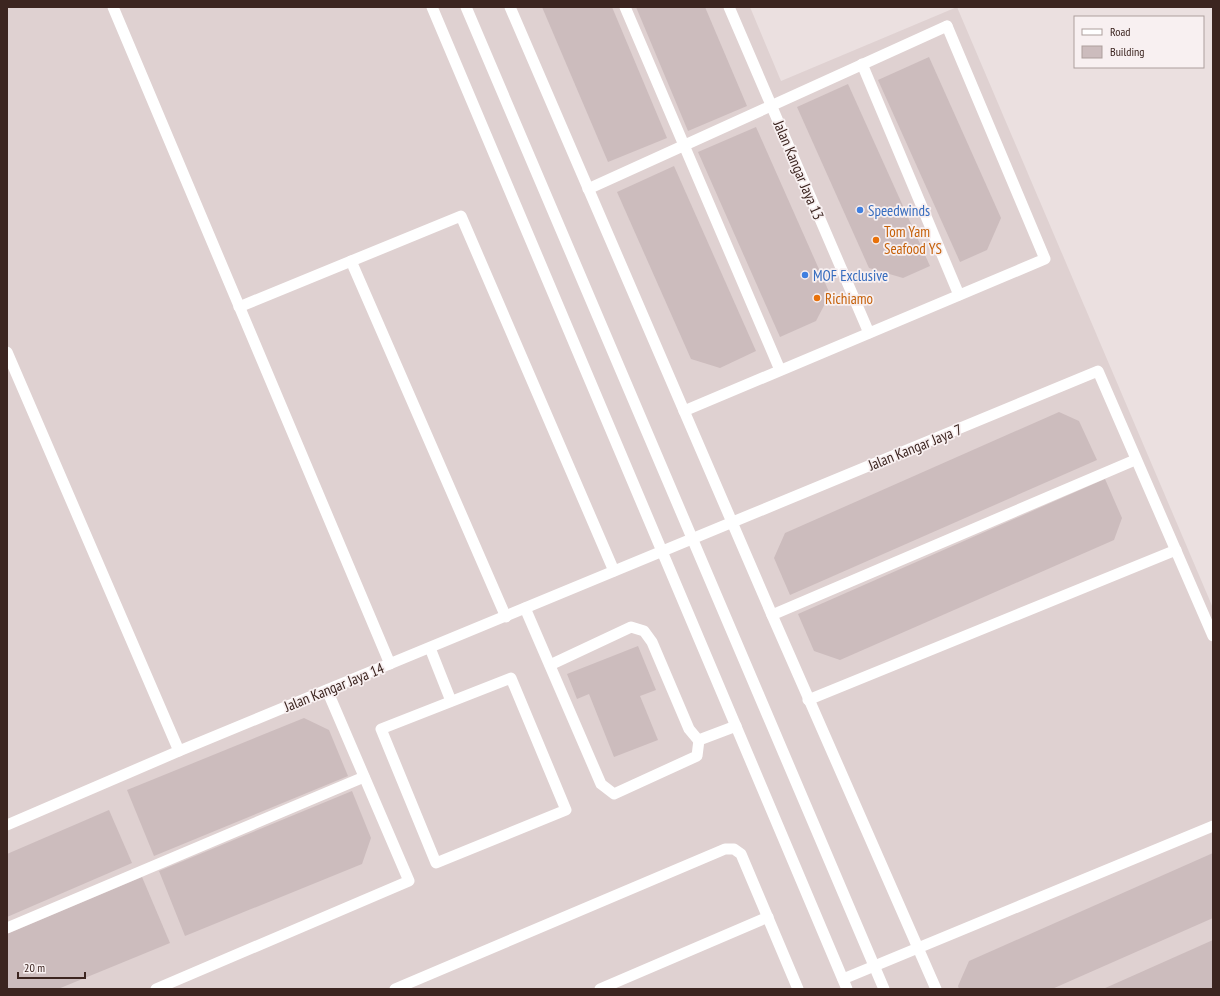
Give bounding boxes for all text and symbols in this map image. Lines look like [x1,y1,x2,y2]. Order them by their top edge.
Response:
legend [1074,16,1204,68]
text: Road [1110,24,1130,39]
text: Building [1110,44,1145,59]
street label: Jalan Kangar Jaya 13 [769,116,829,223]
place label: Speedwinds [868,201,930,220]
marker: Speedwinds [855,205,865,215]
place label: Tom Yam Seafood YS [884,222,942,258]
marker: Tom Yam Seafood YS [871,235,881,245]
place label: MOF Exclusive [813,266,888,285]
marker: MOF Exclusive [800,270,810,280]
place label: Richiamo [825,289,873,308]
marker: Richiamo [812,293,822,303]
street label: Jalan Kangar Jaya 7 [864,420,965,475]
street label: Jalan Kangar Jaya 14 [280,658,387,716]
scale bar [18,954,85,980]
text: 20 m [24,960,45,975]

